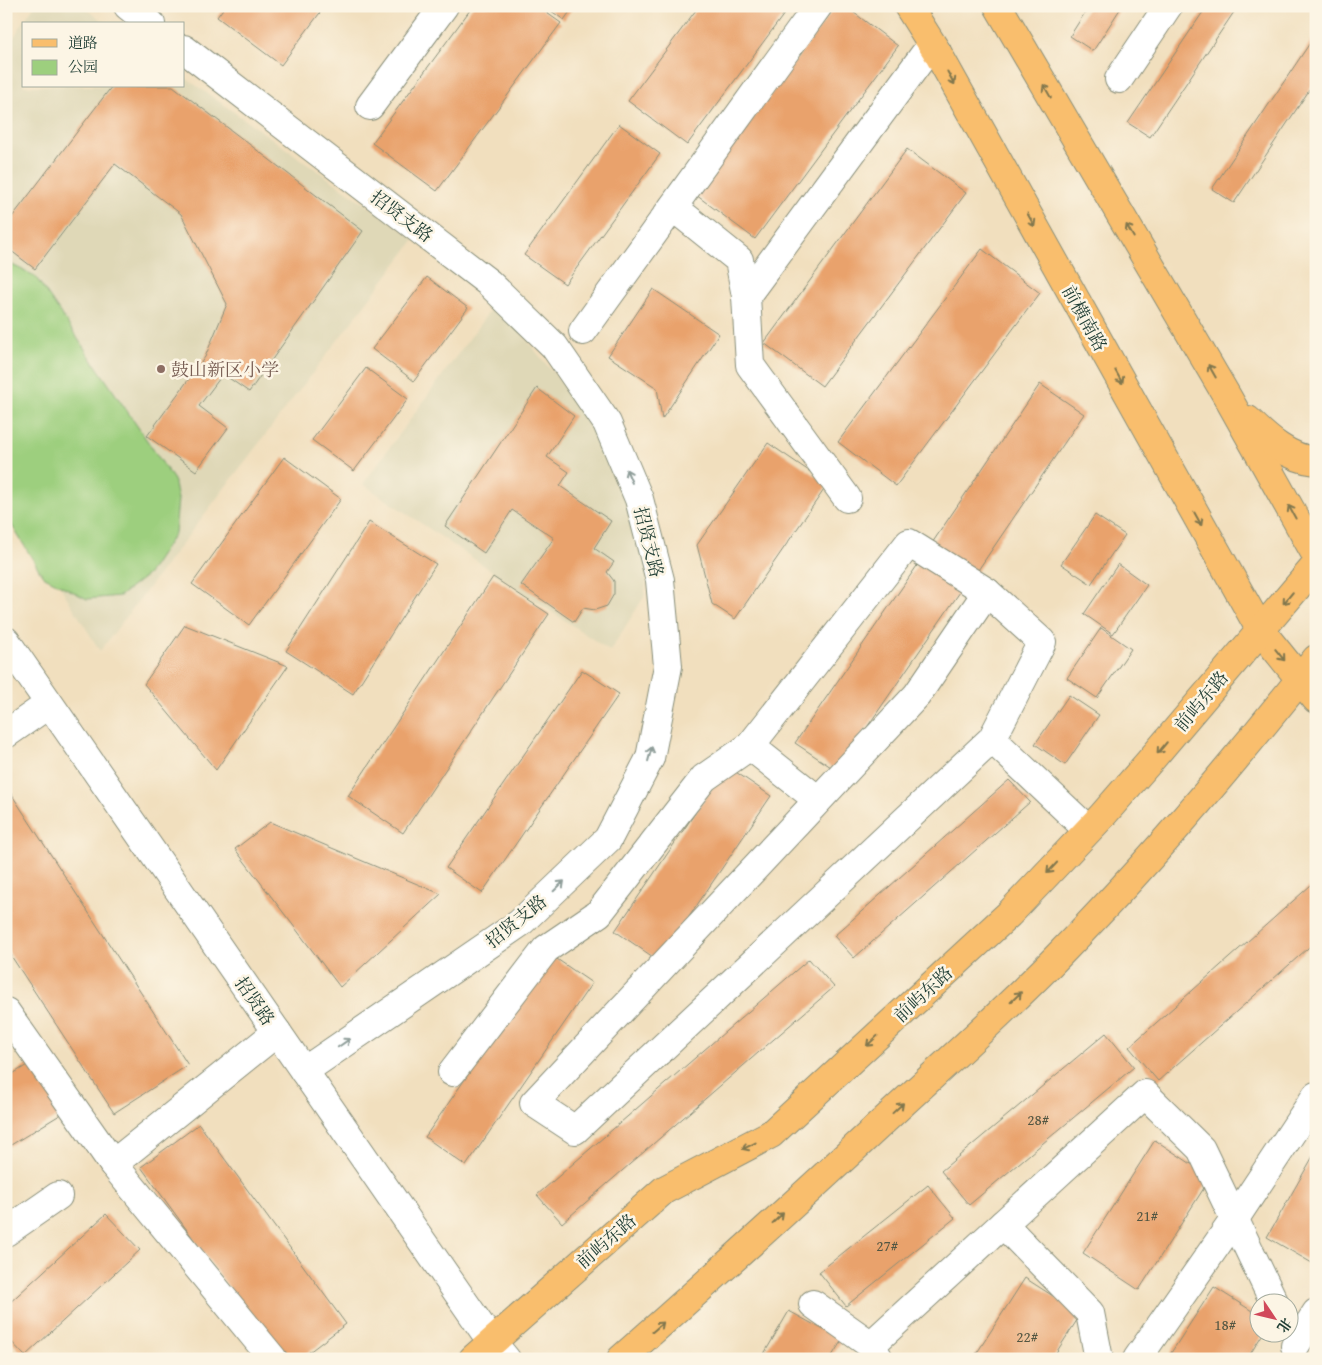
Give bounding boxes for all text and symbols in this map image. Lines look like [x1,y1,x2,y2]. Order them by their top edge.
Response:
legend [22,22,185,88]
text: 道路 [68,32,98,53]
text: 公园 [68,56,98,77]
one-way arrow [947,71,957,85]
one-way arrow [1042,84,1052,98]
street label: 招贤支路 [365,184,439,248]
one-way arrow [1026,212,1036,227]
one-way arrow [1124,224,1134,238]
street label: 前横南路 [1056,280,1114,356]
place label: 鼓山新区小学 [171,356,279,383]
marker: 鼓山新区小学 [155,363,167,375]
one-way arrow [1207,363,1217,378]
one-way arrow [1114,369,1124,384]
one-way arrow [624,469,633,484]
street label: 招贤支路 [627,504,671,580]
one-way arrow [1287,505,1297,520]
one-way arrow [1193,511,1203,526]
one-way arrow [1283,591,1294,604]
one-way arrow [1275,648,1286,661]
street label: 前屿东路 [1168,665,1234,737]
one-way arrow [1156,741,1167,754]
one-way arrow [646,746,655,762]
one-way arrow [1046,862,1058,875]
one-way arrow [553,880,566,892]
street label: 招贤支路 [480,888,552,954]
street label: 前屿东路 [887,960,959,1028]
street label: 招贤路 [228,971,282,1031]
one-way arrow [1010,991,1023,1003]
one-way arrow [866,1035,879,1047]
one-way arrow [337,1038,351,1048]
one-way arrow [891,1102,904,1114]
house number: 28# [1027,1109,1050,1130]
one-way arrow [742,1142,757,1151]
house number: 21# [1136,1205,1159,1226]
street label: 前屿东路 [570,1207,642,1275]
one-way arrow [772,1212,785,1224]
house number: 27# [876,1235,899,1256]
north arrow [1250,1292,1300,1342]
house number: 18# [1214,1314,1237,1335]
text: 北 [1272,1314,1297,1337]
one-way arrow [651,1321,664,1333]
house number: 22# [1016,1326,1039,1347]

